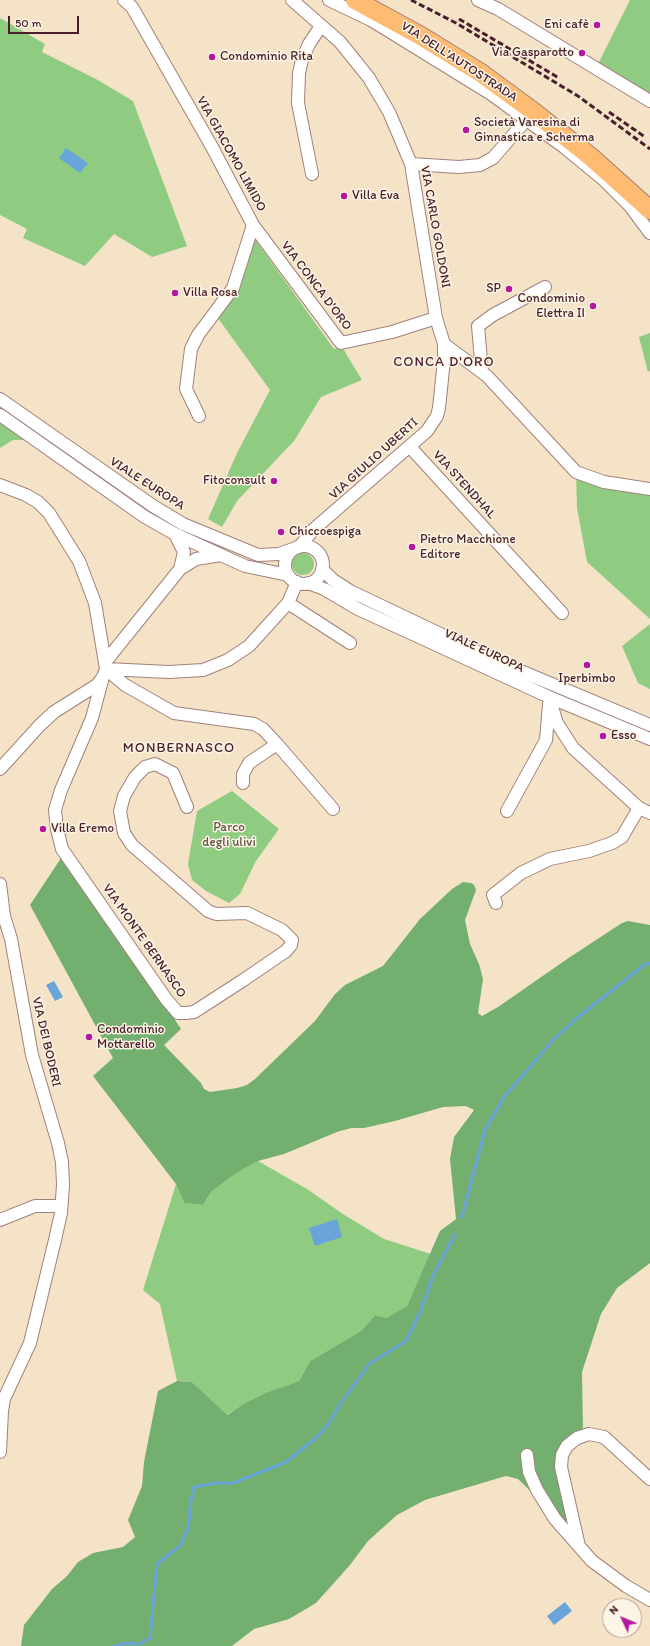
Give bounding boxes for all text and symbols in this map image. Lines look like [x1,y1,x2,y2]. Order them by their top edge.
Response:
scale bar [10,8,81,34]
text: 50 m [15,16,41,30]
place label: Eni cafè [544,17,589,33]
street label: VIA DELL'AUTOSTRADA [398,18,520,106]
marker: Eni cafè [592,20,602,30]
place label: Via Gasparotto [492,45,574,61]
marker: Via Gasparotto [577,48,587,58]
place label: Condominio Rita [220,49,313,65]
marker: Condominio Rita [207,52,217,62]
street label: VIA GIACOMO LIMIDO [193,94,269,214]
place label: Società Varesina di Ginnastica e Scherma [474,115,594,146]
marker: Società Varesina di Ginnastica e Scherma [461,125,471,135]
street label: VIA CARLO GOLDONI [417,165,453,289]
place label: Villa Eva [352,188,399,204]
marker: Villa Eva [339,191,349,201]
street label: VIA CONCA D'ORO [277,238,355,334]
place label: SP [486,281,501,297]
marker: SP [504,284,514,294]
place label: Villa Rosa [183,285,237,301]
marker: Villa Rosa [170,288,180,298]
place label: Condominio Elettra II [518,291,585,322]
marker: Condominio Elettra II [588,301,598,311]
district label: CONCA D'ORO [393,354,495,370]
street label: VIA GIULIO UBERTI [326,415,422,503]
street label: VIA STENDHAL [429,448,499,522]
street label: VIALE EUROPA [107,454,187,514]
place label: Fitoconsult [203,473,266,489]
marker: Fitoconsult [269,476,279,486]
place label: Chiccoespiga [289,524,361,540]
marker: Chiccoespiga [276,527,286,537]
place label: Pietro Macchione Editore [420,532,516,563]
marker: Pietro Macchione Editore [407,542,417,552]
street label: VIALE EUROPA [442,626,526,676]
marker: Iperbimbo [582,660,592,670]
place label: Iperbimbo [558,671,616,687]
place label: Esso [611,728,636,744]
marker: Esso [598,731,608,741]
district label: MONBERNASCO [123,740,235,756]
park label: Parco degli ulivi [202,820,256,851]
place label: Villa Eremo [51,821,114,837]
marker: Villa Eremo [38,824,48,834]
street label: VIA MONTE BERNASCO [99,881,189,1001]
street label: VIA DEI BODERI [28,995,64,1089]
place label: Condominio Mottarello [97,1022,164,1053]
marker: Condominio Mottarello [84,1032,94,1042]
north arrow [602,1598,642,1638]
text: N [606,1603,621,1617]

